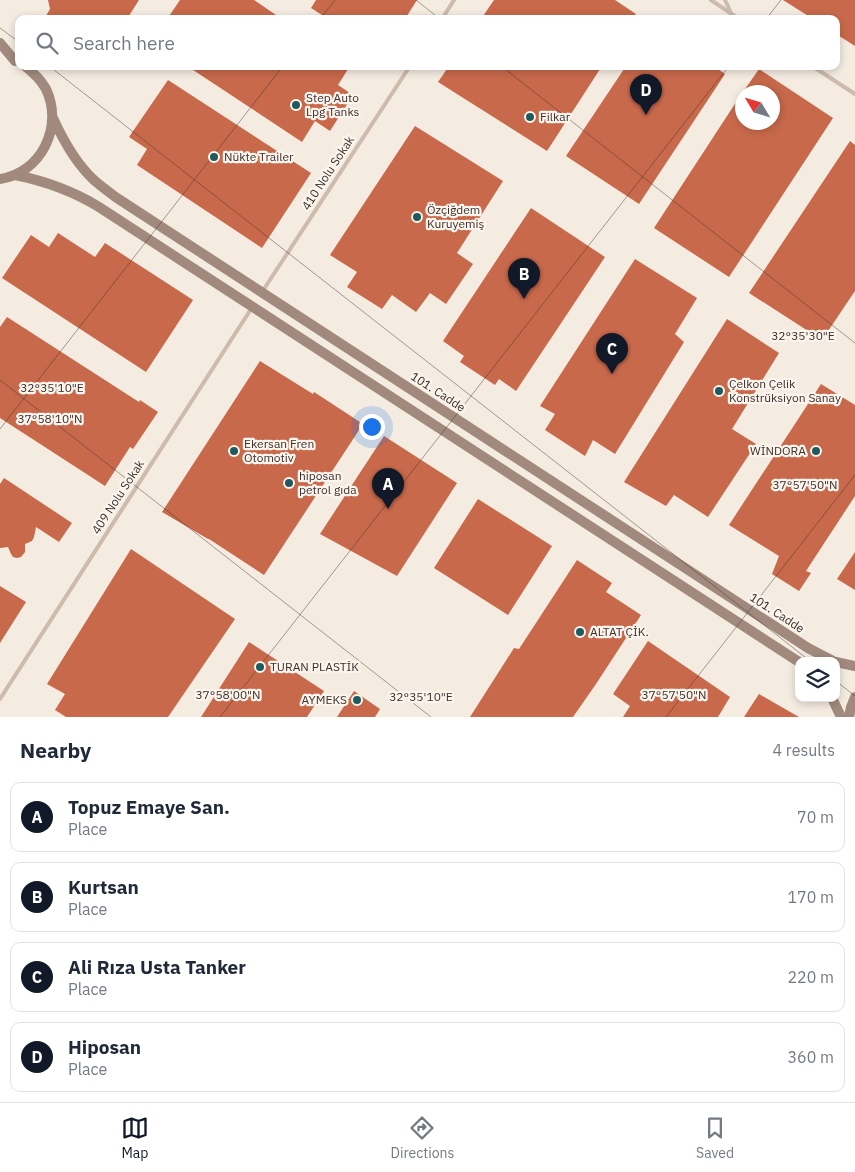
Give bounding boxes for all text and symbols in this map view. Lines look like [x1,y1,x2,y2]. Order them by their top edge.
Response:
search box [15,15,840,70]
icon: search [33,29,61,57]
text: Search here [73,31,175,55]
pin: D [630,74,662,115]
north arrow [735,85,780,130]
place label: Step Auto Lpg Tanks [306,90,360,119]
marker: Step Auto Lpg Tanks [290,99,302,111]
place label: Filkar [540,109,571,124]
marker: Filkar [524,111,536,123]
street label: 410 Nolu Sokak [298,132,357,213]
place label: Nükte Trailer [224,149,294,164]
marker: Nükte Trailer [208,151,220,163]
place label: Özçiğdem Kuruyemiş [427,202,485,231]
marker: Özçiğdem Kuruyemiş [411,211,423,223]
pin: B [508,258,540,299]
text: 32°35'30"E [771,328,835,343]
pin: C [596,333,628,374]
street label: 101. Cadde [408,368,469,415]
place label: Çelkon Çelik Konstrüksiyon Sanay [729,376,841,405]
text: 32°35'10"E [20,380,84,395]
marker: Çelkon Çelik Konstrüksiyon Sanay [713,385,725,397]
text: 37°58'10"N [17,411,83,426]
your location [359,414,385,440]
place label: Ekersan Fren Otomotiv [244,436,314,465]
place label: WİNDORA [750,443,806,458]
marker: Ekersan Fren Otomotiv [228,445,240,457]
marker: WİNDORA [810,445,822,457]
street label: 409 Nolu Sokak [88,456,147,537]
place label: hiposan petrol gıda [299,468,357,497]
pin: A [372,468,404,509]
marker: hiposan petrol gıda [283,477,295,489]
text: 37°57'50"N [772,477,838,492]
street label: 101. Cadde [747,589,808,636]
place label: ALTAT ÇİK. [590,624,649,639]
marker: ALTAT ÇİK. [574,626,586,638]
map controls [795,657,840,702]
button: layers [795,657,840,702]
place label: TURAN PLASTİK [270,659,359,674]
marker: TURAN PLASTİK [254,661,266,673]
text: 37°58'00"N [195,687,261,702]
text: 37°57'50"N [641,687,707,702]
text: 32°35'10"E [389,689,453,704]
place label: AYMEKS [302,692,347,707]
marker: AYMEKS [351,694,363,706]
text: Nearby [20,736,91,764]
text: 4 results [772,740,835,760]
text: Topuz Emaye San. [68,795,230,819]
text: A [32,807,42,827]
text: 70 m [797,807,834,827]
text: Place [68,819,107,839]
text: Kurtsan [68,875,139,899]
text: B [32,887,42,907]
text: 170 m [787,887,834,907]
text: Place [68,899,107,919]
text: Ali Rıza Usta Tanker [68,955,246,979]
text: C [32,967,42,987]
text: 220 m [787,967,834,987]
text: Place [68,979,107,999]
text: Hiposan [68,1035,141,1059]
text: D [31,1047,43,1067]
text: 360 m [787,1047,834,1067]
text: Place [68,1059,107,1079]
tab: Map [121,1114,149,1162]
tab: Directions [391,1114,454,1162]
tab: Saved [696,1114,734,1162]

